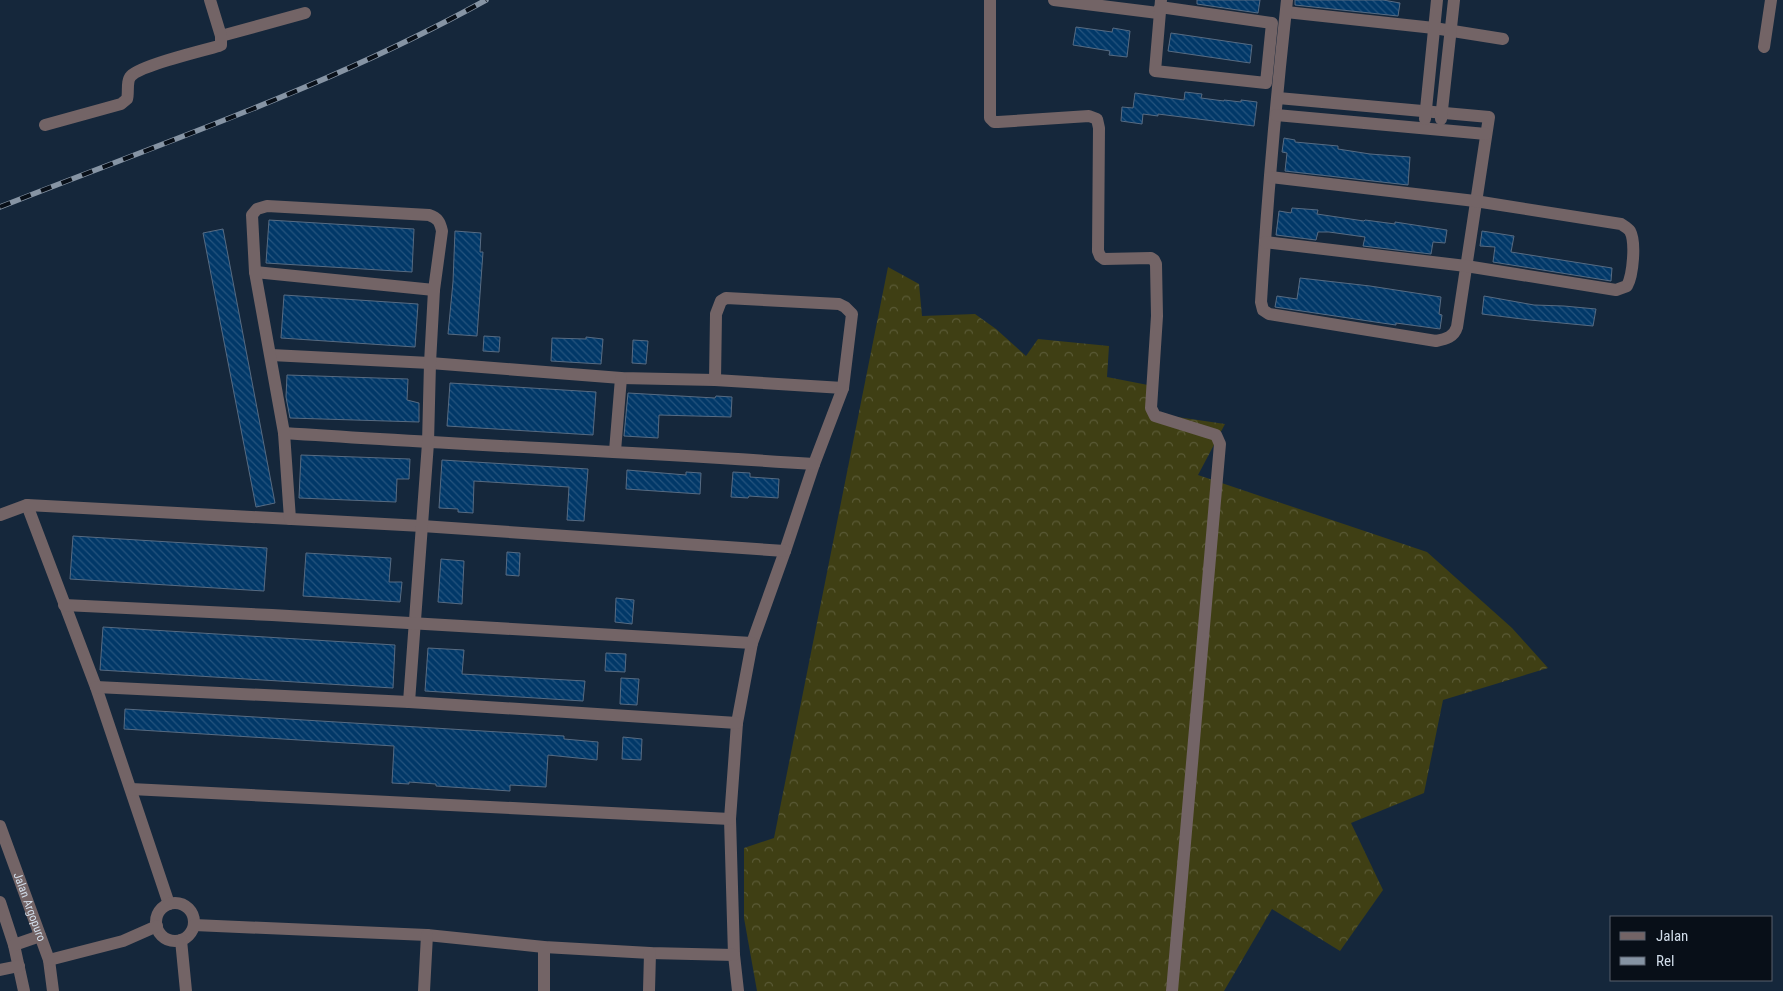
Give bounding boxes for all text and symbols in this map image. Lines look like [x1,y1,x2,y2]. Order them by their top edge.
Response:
street label: Jalan Argopuro [11,870,49,943]
legend [1610,916,1773,981]
text: Jalan [1656,927,1688,945]
text: Rel [1656,952,1674,970]

